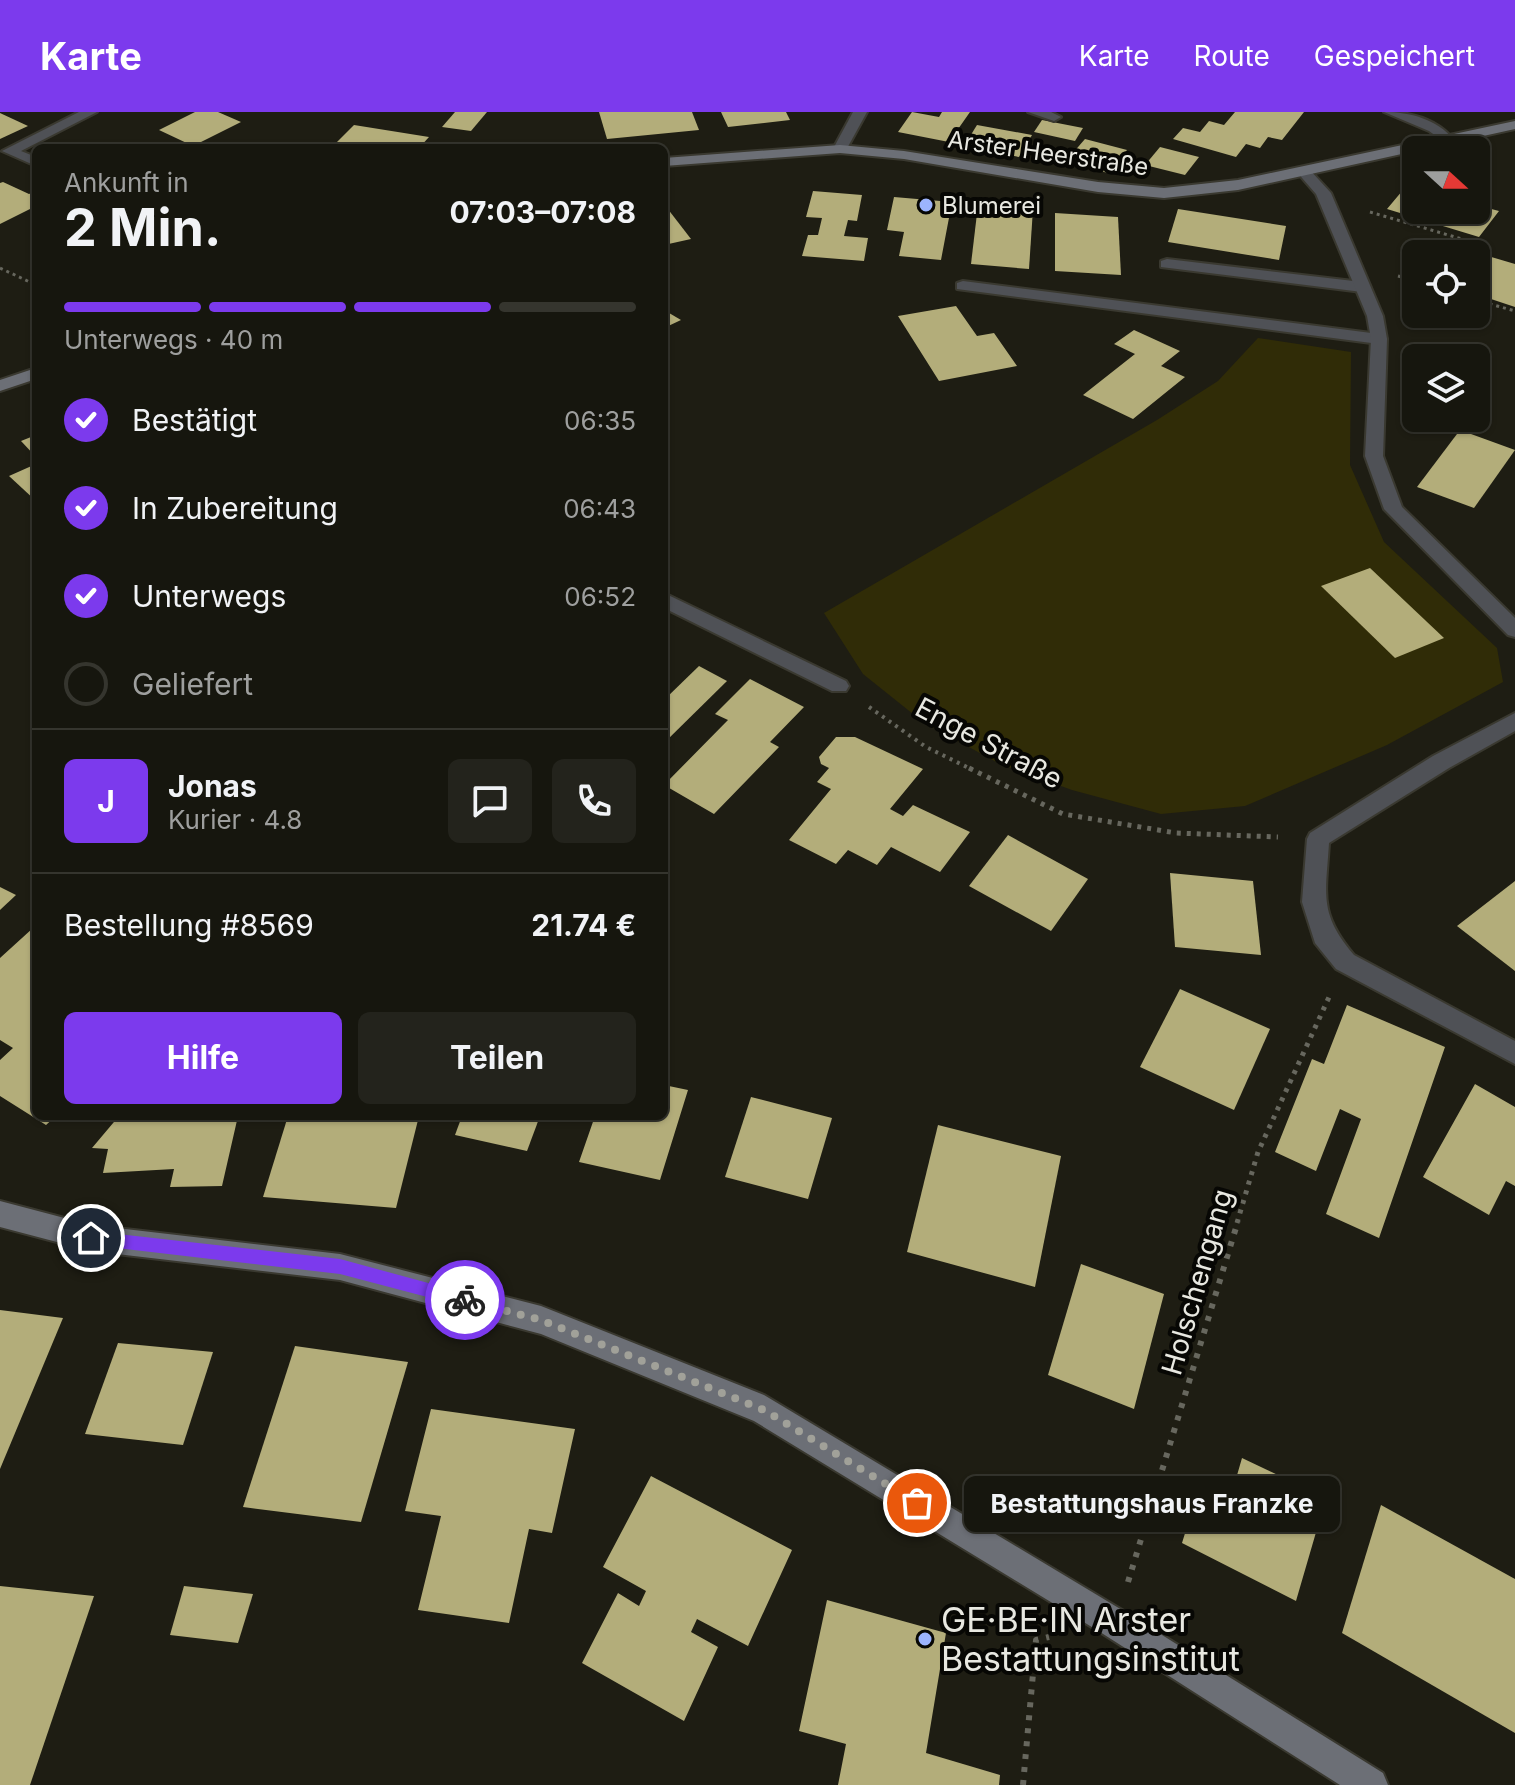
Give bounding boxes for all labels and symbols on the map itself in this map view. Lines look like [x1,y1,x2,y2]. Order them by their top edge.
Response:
street label: Arster Heerstraße [946,125,1150,181]
north arrow [1402,136,1490,224]
place label: Blumerei [942,191,1041,220]
marker: Blumerei [917,196,935,214]
street label: Enge Straße [910,690,1068,796]
street label: Holschengang [1154,1185,1240,1379]
pin [57,1204,125,1272]
courier [425,1260,505,1340]
pin [883,1469,951,1537]
callout: Bestattungshaus Franzke [965,1475,1341,1531]
place label: GE·BE·IN Arster Bestattungsinstitut [941,1599,1240,1679]
marker: GE·BE·IN Arster Bestattungsinstitut [916,1630,934,1648]

